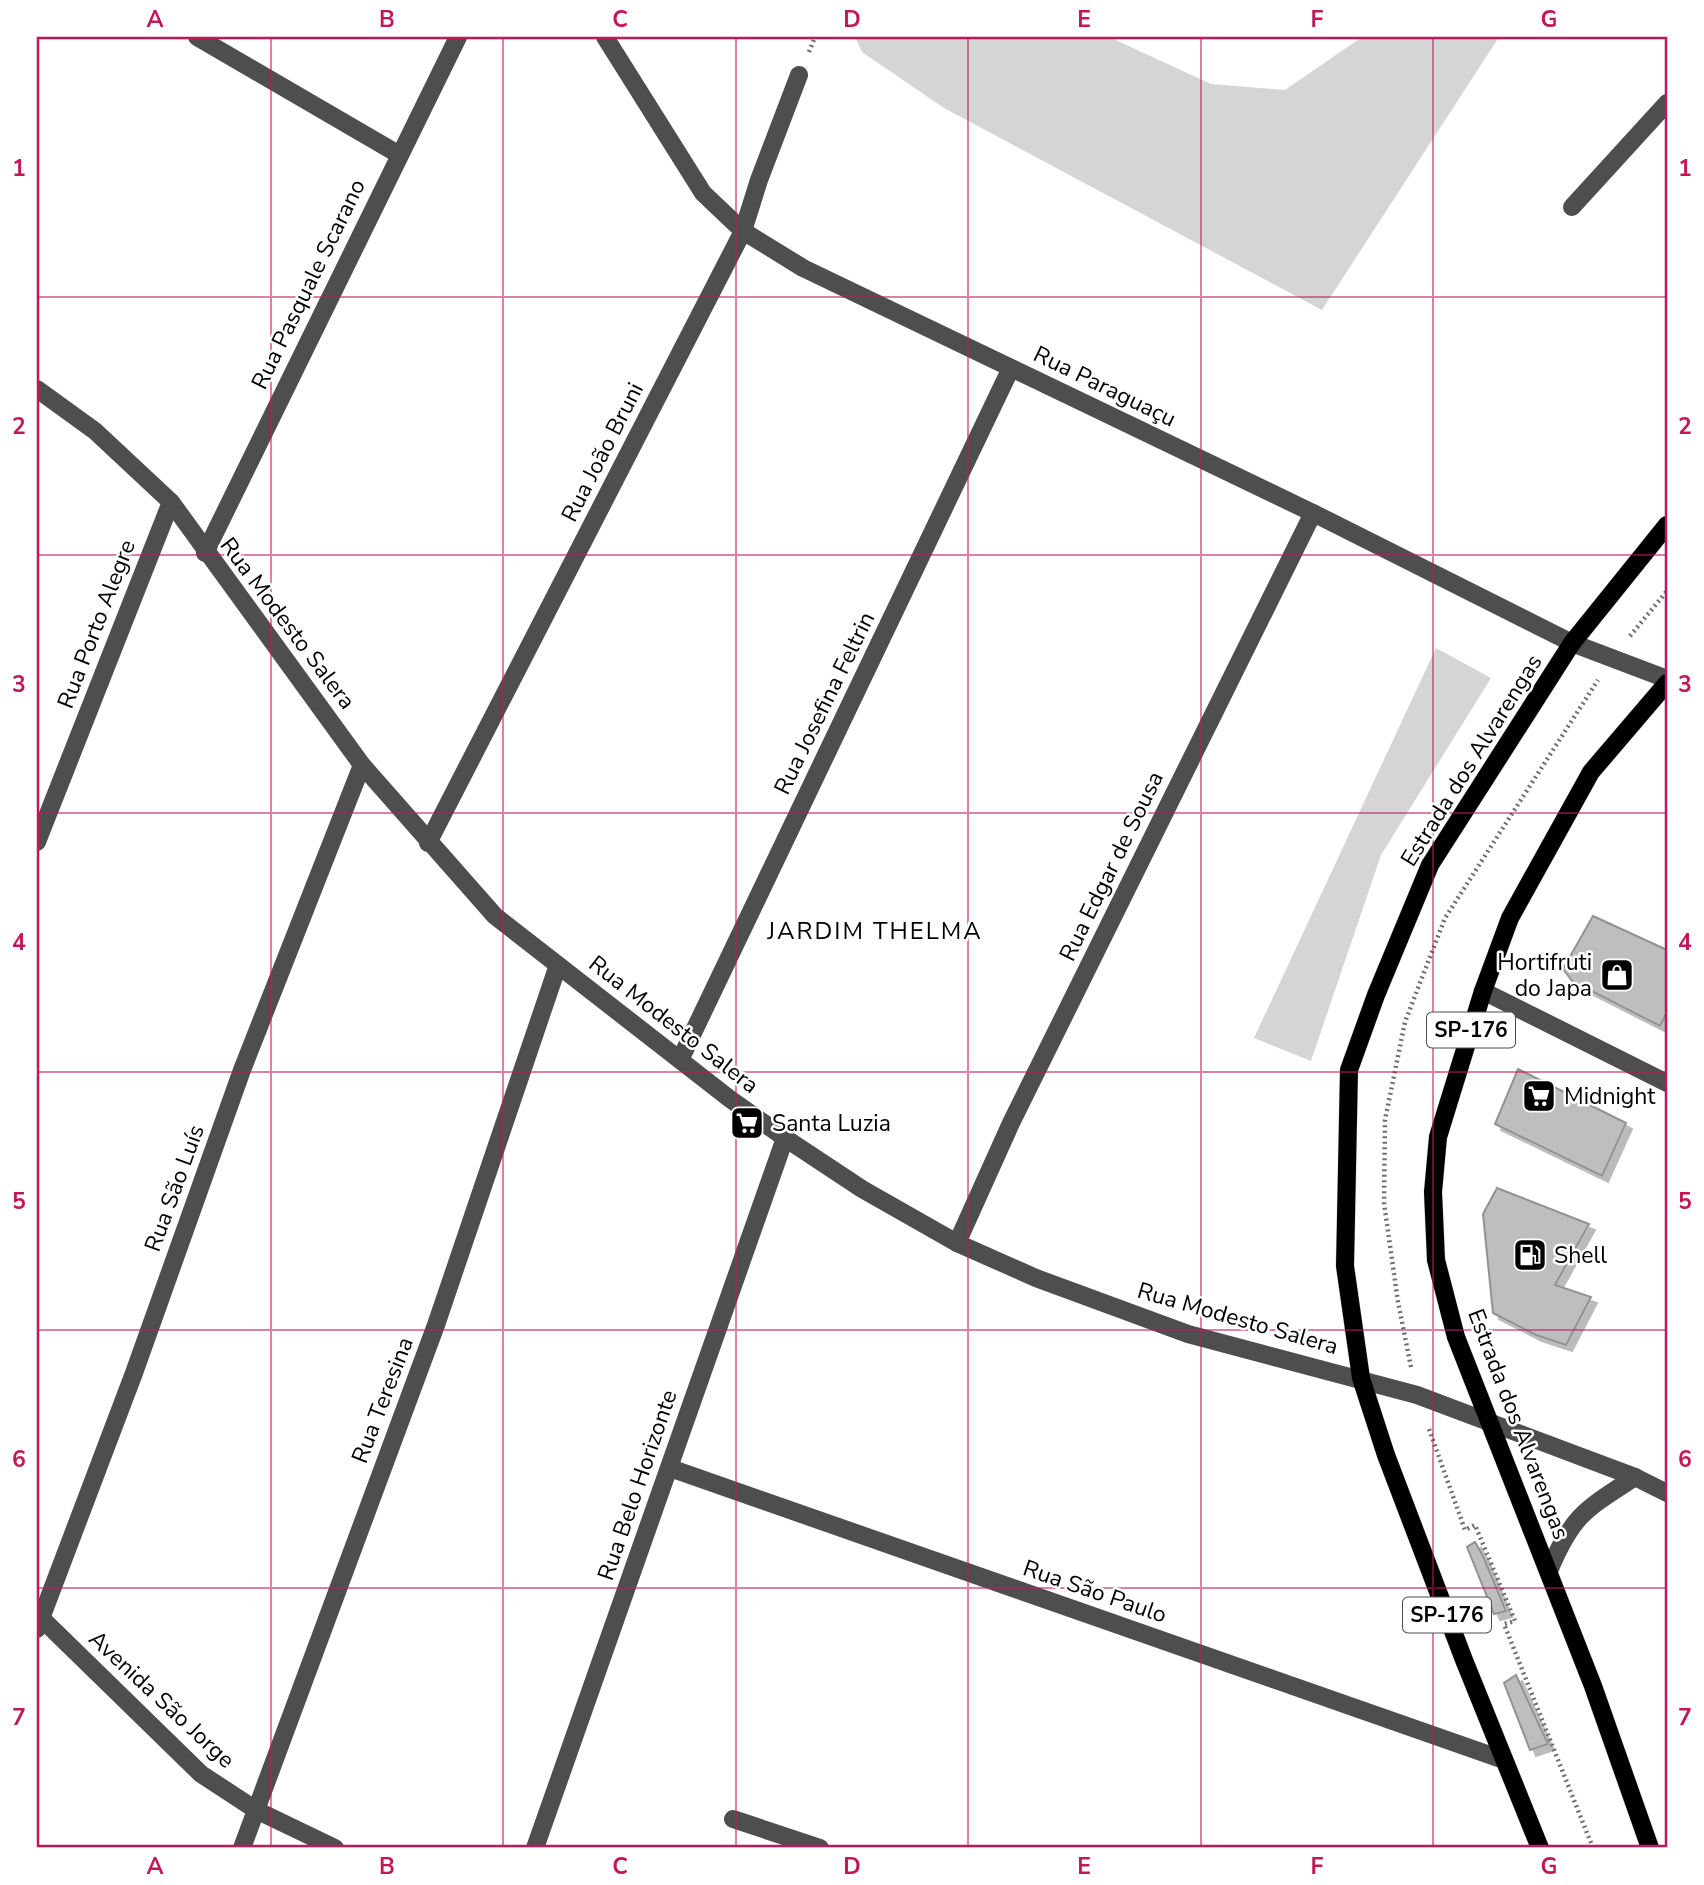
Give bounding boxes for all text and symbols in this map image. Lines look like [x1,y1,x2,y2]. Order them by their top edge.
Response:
text: A [146,4,164,35]
text: B [379,4,395,35]
text: C [612,4,628,35]
text: D [843,4,861,35]
text: E [1077,4,1091,35]
text: F [1311,4,1324,35]
text: G [1541,4,1557,35]
text: 1 [12,153,26,184]
text: 1 [1678,153,1692,184]
street label: Rua Pasquale Scarano [244,174,373,394]
street label: Rua Paraguaçu [1028,339,1181,434]
street label: Rua João Bruni [554,377,651,527]
text: 2 [12,411,26,442]
text: 2 [1678,411,1692,442]
street label: Rua Modesto Salera [213,531,362,716]
street label: Rua Porto Alegre [50,535,143,713]
street label: Rua Josefina Feltrin [767,607,882,800]
street label: Estrada dos Alvarengas [1394,648,1549,872]
text: 3 [12,669,26,700]
text: 3 [1678,669,1692,700]
street label: Rua Edgar de Sousa [1052,766,1171,966]
district label: JARDIM THELMA [766,915,983,947]
text: 4 [12,927,26,958]
text: 4 [1678,927,1692,958]
place label: Hortifruti do Japa [1497,947,1592,1004]
street label: Rua Modesto Salera [582,948,765,1101]
shop icon: Hortifruti do Japa [1598,956,1636,994]
road number: SP-176 [1427,1012,1515,1048]
supermarket icon: Midnight [1520,1077,1558,1115]
place label: Midnight [1564,1081,1656,1112]
supermarket icon: Santa Luzia [728,1104,766,1142]
place label: Santa Luzia [772,1108,891,1139]
street label: Rua São Luís [137,1120,212,1256]
text: 5 [12,1186,26,1217]
text: 5 [1678,1186,1692,1217]
fuel station icon: Shell [1511,1236,1549,1274]
place label: Shell [1554,1240,1607,1271]
street label: Rua Modesto Salera [1134,1275,1342,1362]
street label: Estrada dos Alvarengas [1460,1305,1577,1544]
street label: Rua Teresina [344,1333,421,1468]
street label: Rua Belo Horizonte [590,1386,685,1585]
text: 6 [12,1444,26,1475]
text: 6 [1678,1444,1692,1475]
street label: Rua São Paulo [1019,1552,1171,1631]
road number: SP-176 [1403,1598,1491,1632]
street label: Avenida São Jorge [82,1624,241,1775]
text: 7 [12,1702,26,1733]
text: 7 [1678,1702,1692,1733]
text: A [146,1851,164,1882]
text: B [379,1851,395,1882]
text: C [612,1851,628,1882]
text: D [843,1851,861,1882]
text: E [1077,1851,1091,1882]
text: F [1311,1851,1324,1882]
text: G [1541,1851,1557,1882]

